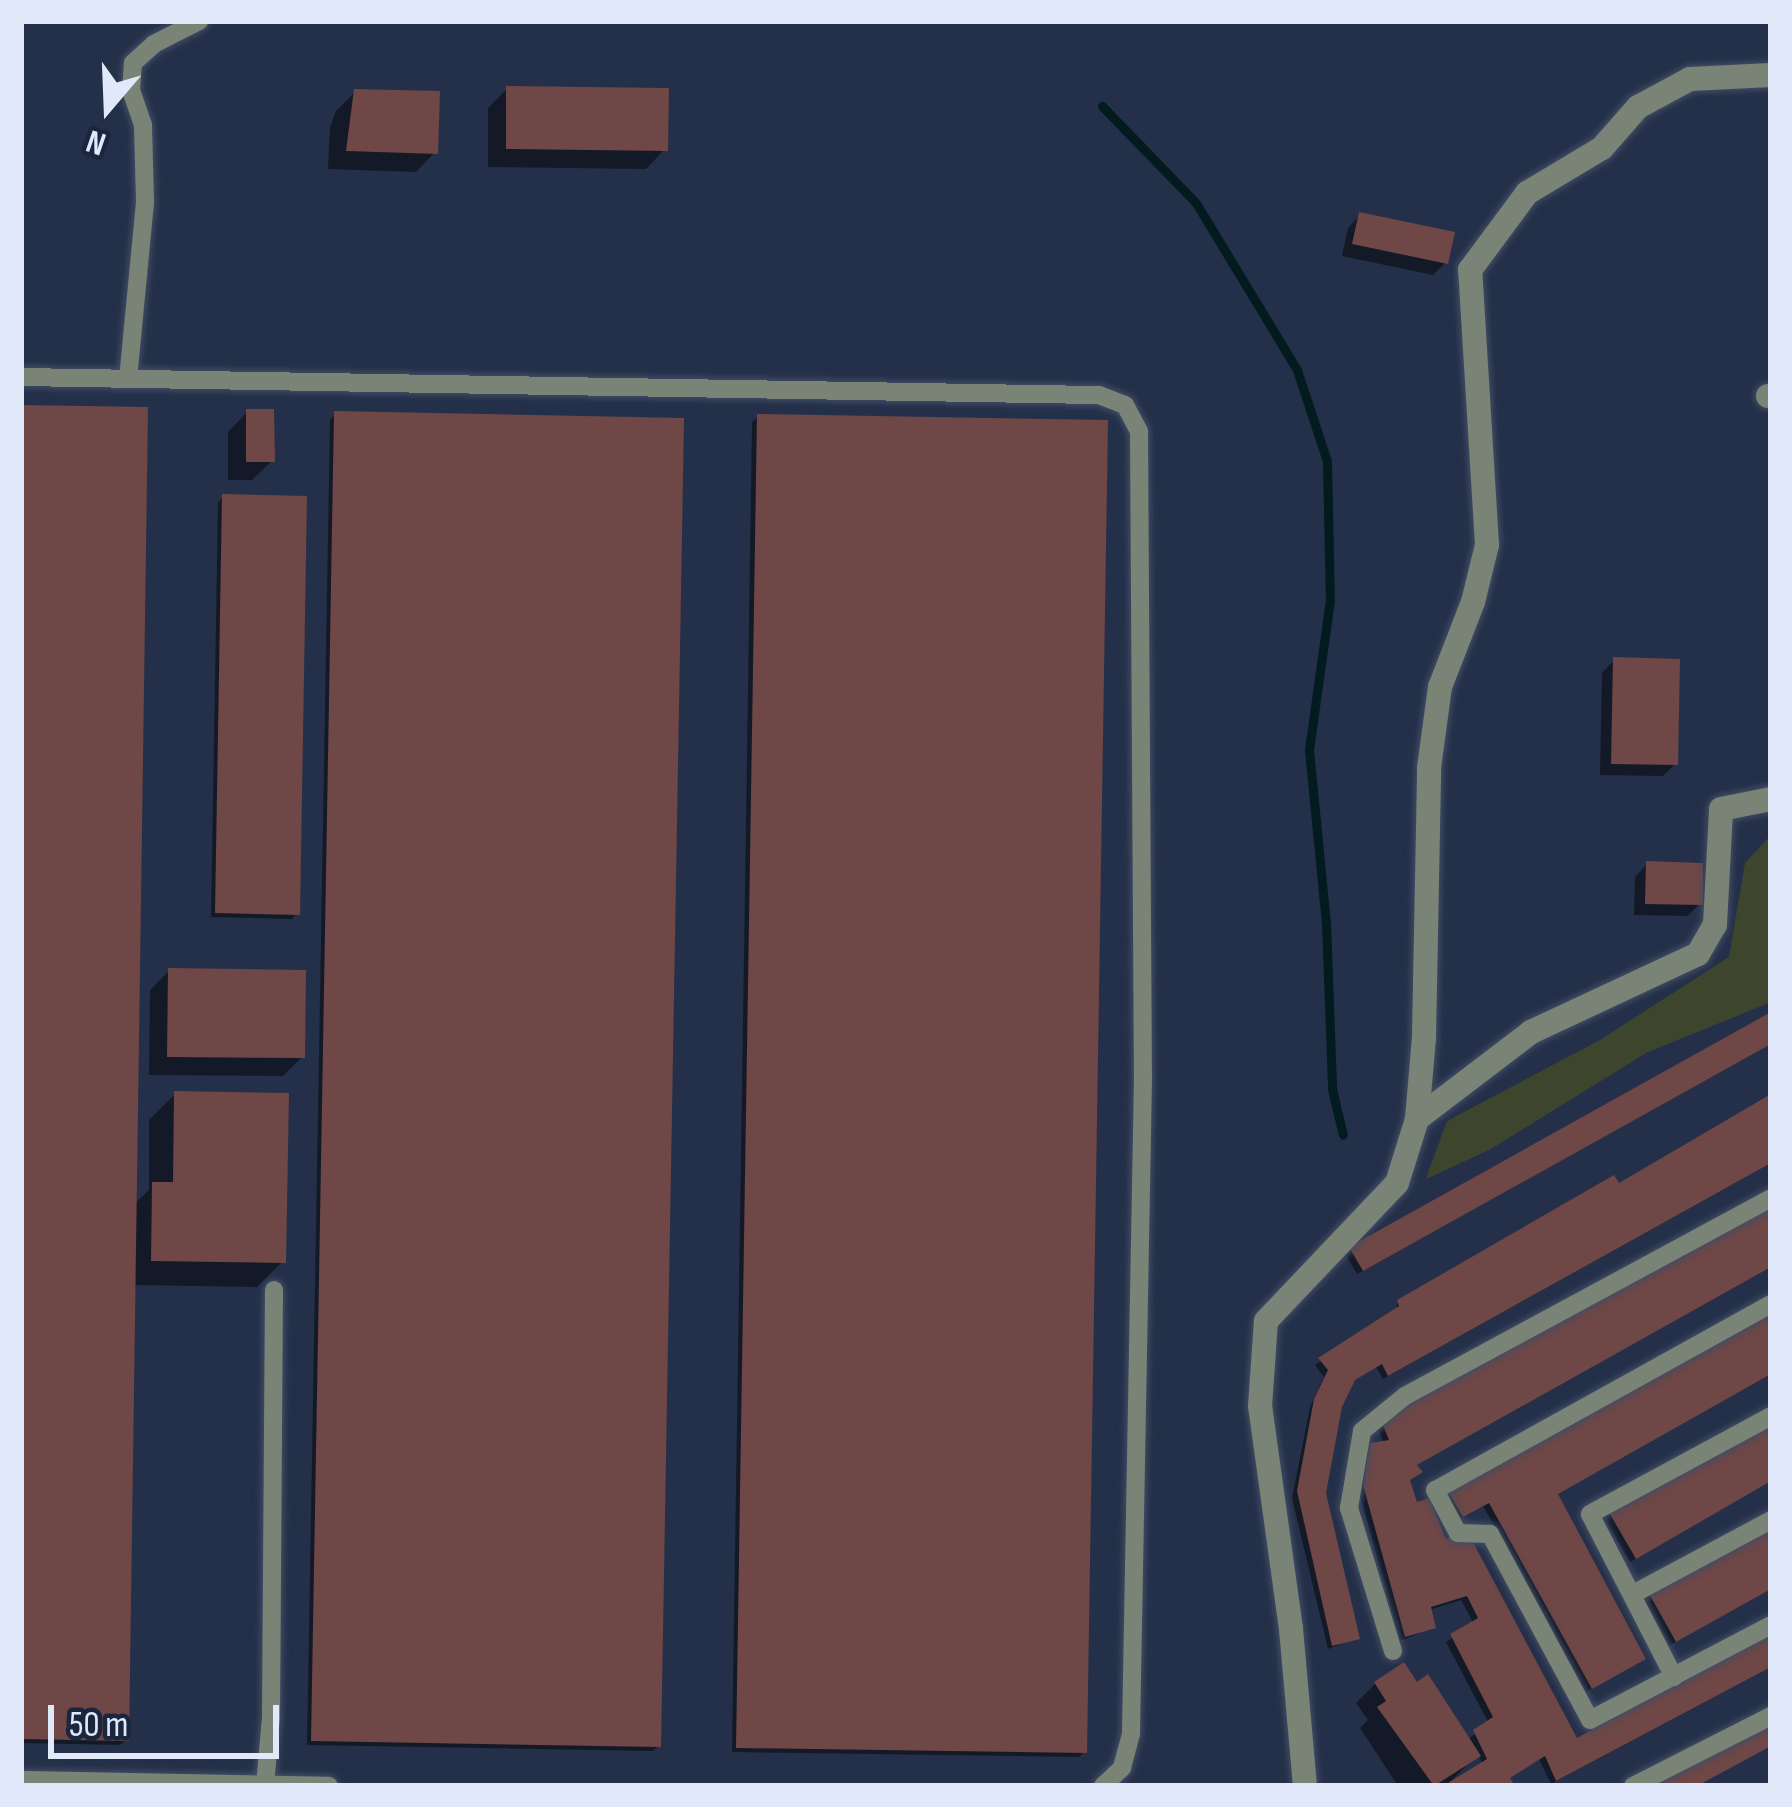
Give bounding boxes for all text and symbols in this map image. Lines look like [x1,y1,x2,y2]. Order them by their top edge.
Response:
north arrow [48,48,168,168]
text: N [81,120,111,164]
scale bar [54,1681,285,1755]
text: 50 m [69,1704,128,1747]

